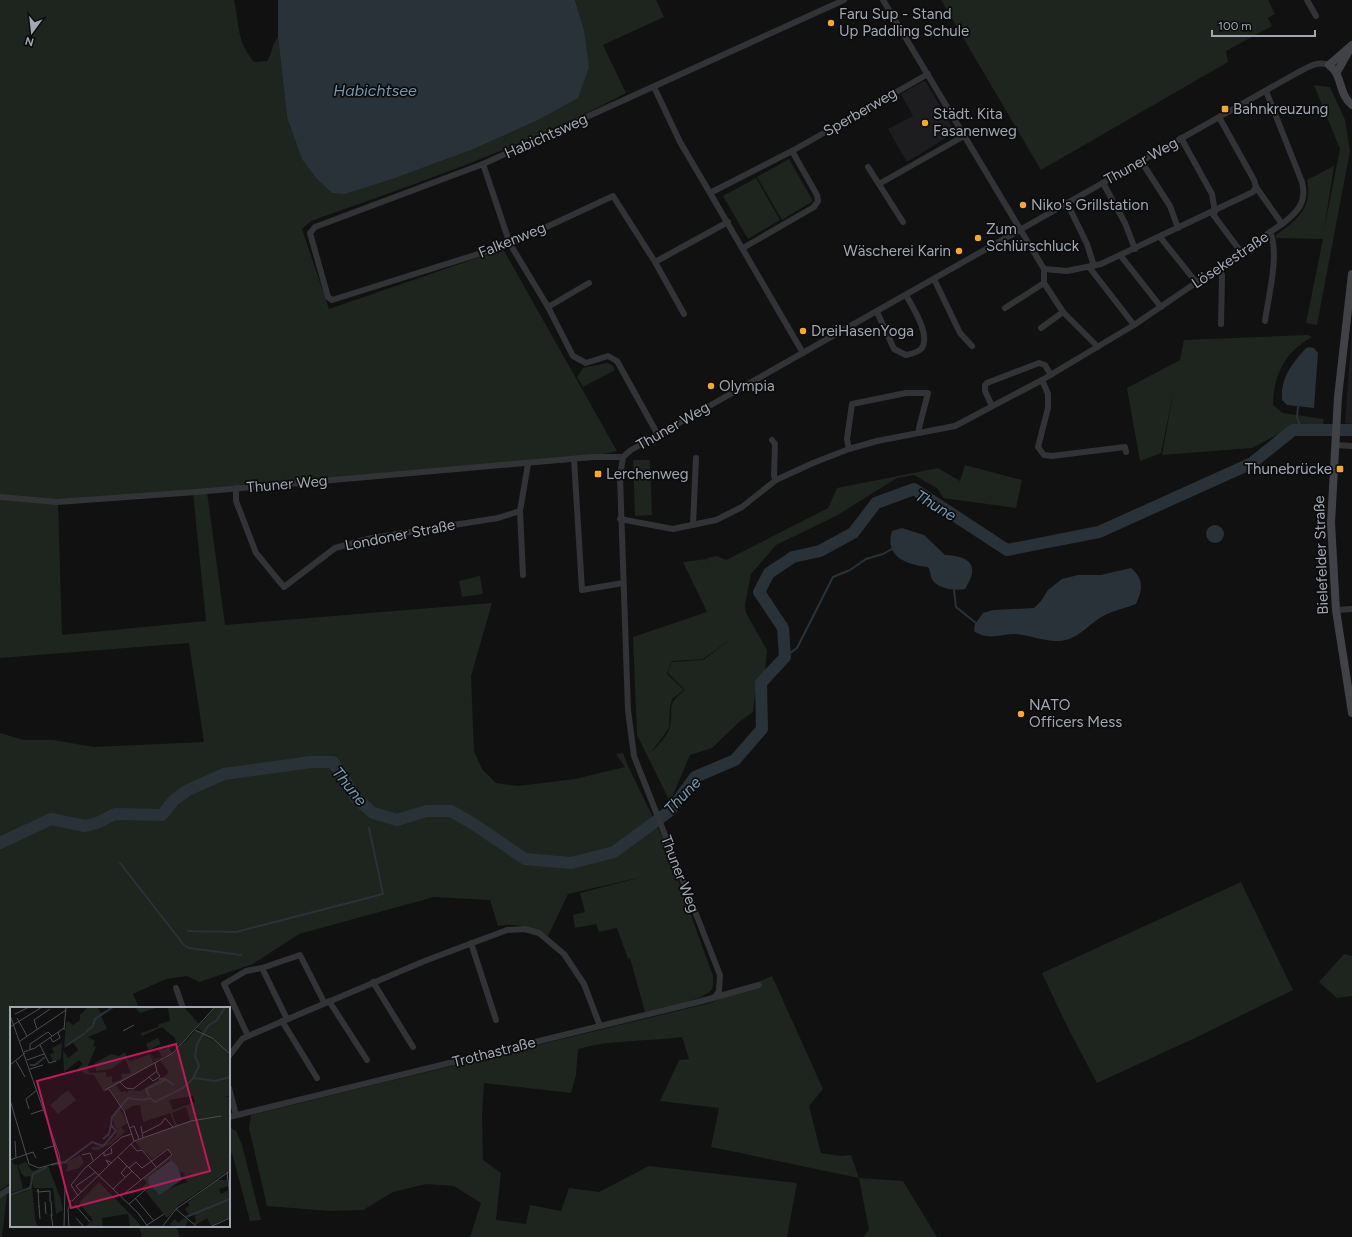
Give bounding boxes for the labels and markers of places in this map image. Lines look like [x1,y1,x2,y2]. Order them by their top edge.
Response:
place label: Faru Sup - Stand Up Paddling Schule [839,5,969,40]
marker: Faru Sup - Stand Up Paddling Schule [826,18,836,28]
place label: Bahnkreuzung [1233,100,1328,118]
marker: Bahnkreuzung [1220,104,1230,114]
place label: Städt. Kita Fasanenweg [933,105,1017,140]
marker: Städt. Kita Fasanenweg [920,118,930,128]
place label: Niko's Grillstation [1031,196,1149,214]
marker: Niko's Grillstation [1018,200,1028,210]
place label: Zum Schlürschluck [986,220,1080,255]
marker: Zum Schlürschluck [973,233,983,243]
place label: Wäscherei Karin [843,242,951,260]
marker: Wäscherei Karin [954,246,964,256]
place label: DreiHasenYoga [811,322,914,340]
marker: DreiHasenYoga [798,326,808,336]
place label: Olympia [719,377,775,395]
marker: Olympia [706,381,716,391]
place label: Thunebrücke [1245,460,1332,478]
marker: Thunebrücke [1335,464,1345,474]
place label: Lerchenweg [606,465,689,483]
marker: Lerchenweg [593,469,603,479]
place label: NATO Officers Mess [1029,696,1122,731]
marker: NATO Officers Mess [1016,709,1026,719]

